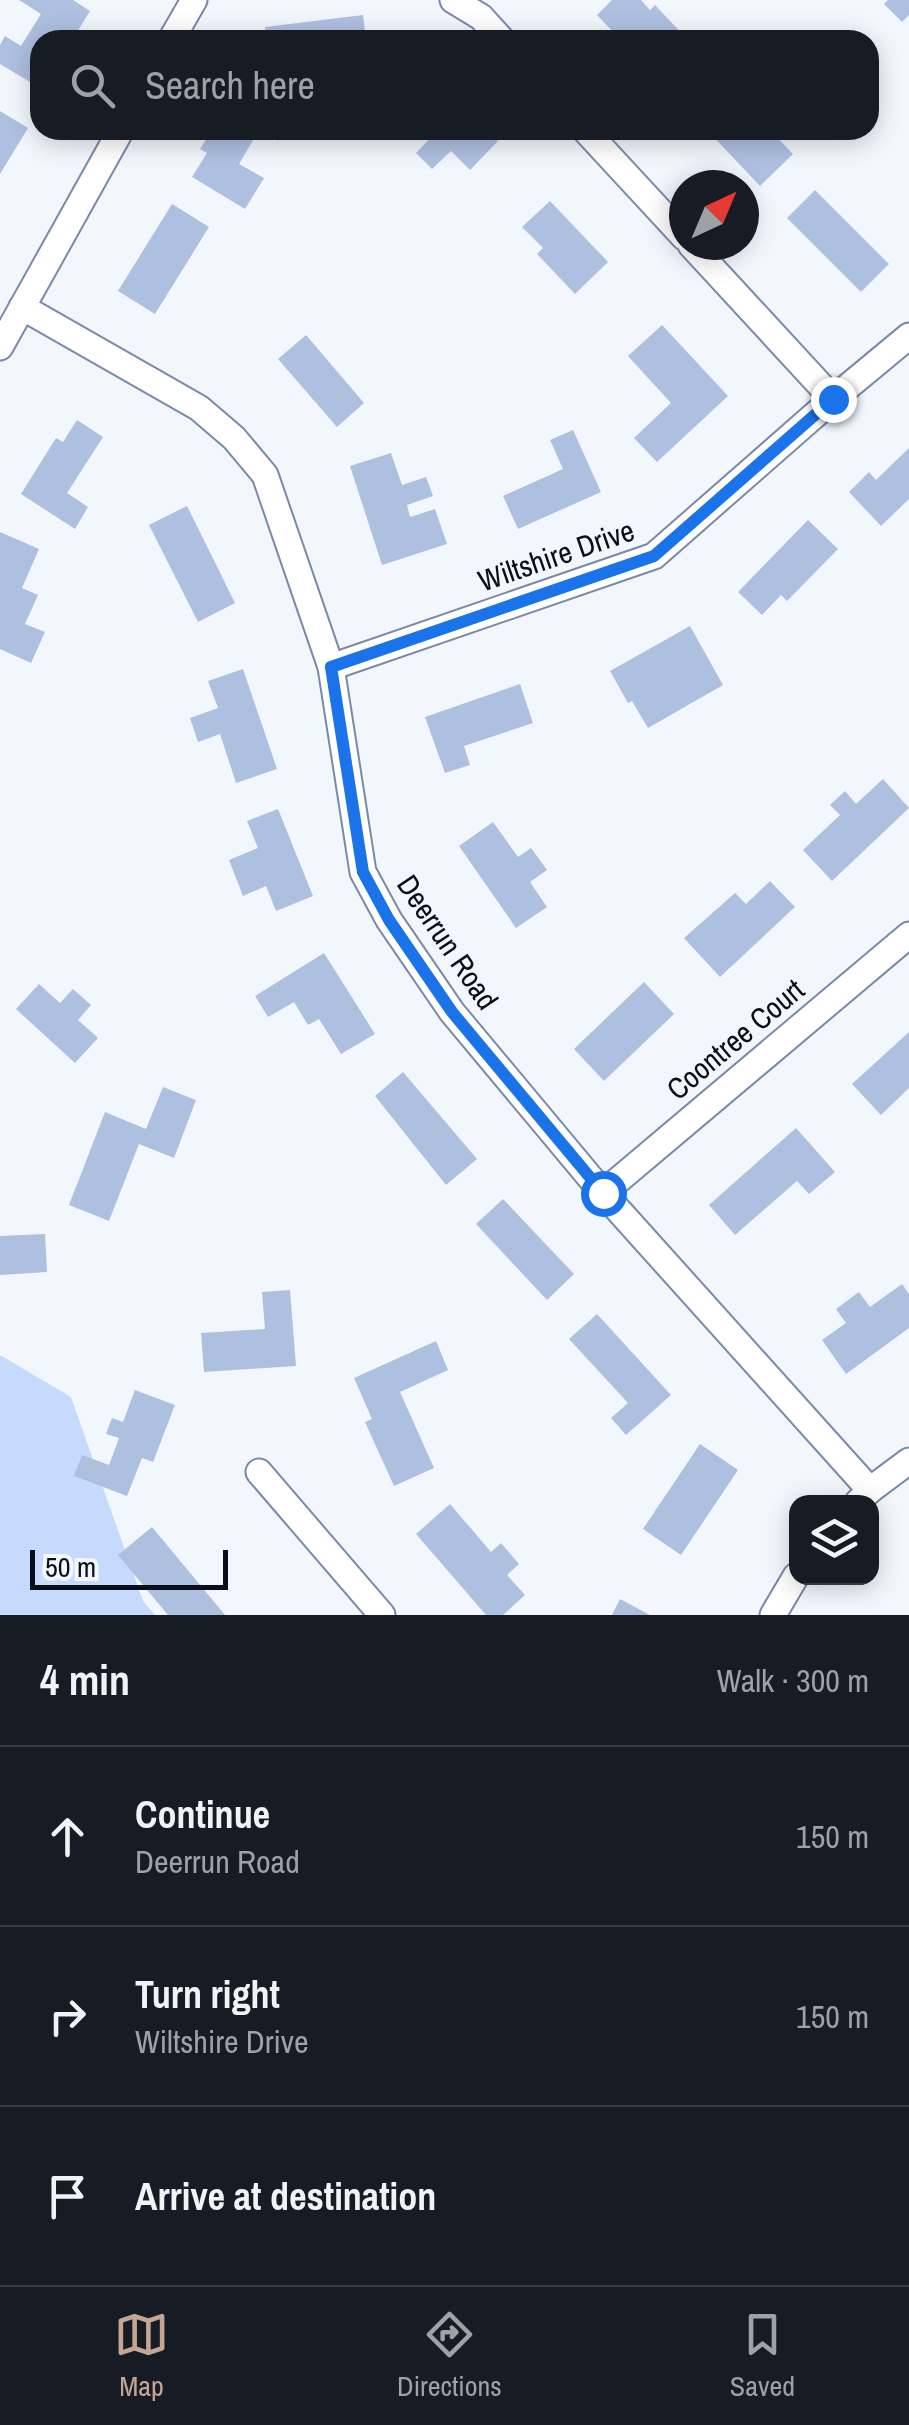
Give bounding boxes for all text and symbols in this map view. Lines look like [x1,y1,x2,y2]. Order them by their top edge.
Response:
search box [30,30,879,140]
icon: search [65,58,120,113]
text: Search here [145,60,315,111]
north arrow [669,170,759,260]
route end [811,377,857,423]
street label: Wiltshire Drive [473,510,639,600]
street label: Deerrun Road [388,867,508,1017]
street label: Coontree Court [658,970,812,1108]
route start [581,1171,627,1217]
map controls [789,1495,879,1585]
button: layers [789,1495,879,1585]
scale bar [30,1545,228,1590]
text: 50 m [45,1548,96,1586]
text: 4 min [40,1652,130,1708]
text: Walk · 300 m [717,1659,869,1702]
text: Continue [135,1789,270,1840]
icon: ahead [40,1809,95,1864]
text: 150 m [796,1815,869,1858]
text: Deerrun Road [135,1840,300,1883]
text: Turn right [135,1969,280,2020]
icon: right [40,1989,95,2044]
text: 150 m [796,1995,869,2038]
text: Wiltshire Drive [135,2020,309,2063]
icon: arrive [40,2169,95,2224]
text: Arrive at destination [135,2171,436,2222]
tab: Map [114,2307,169,2405]
tab: Directions [397,2307,502,2405]
tab: Saved [730,2307,795,2405]

